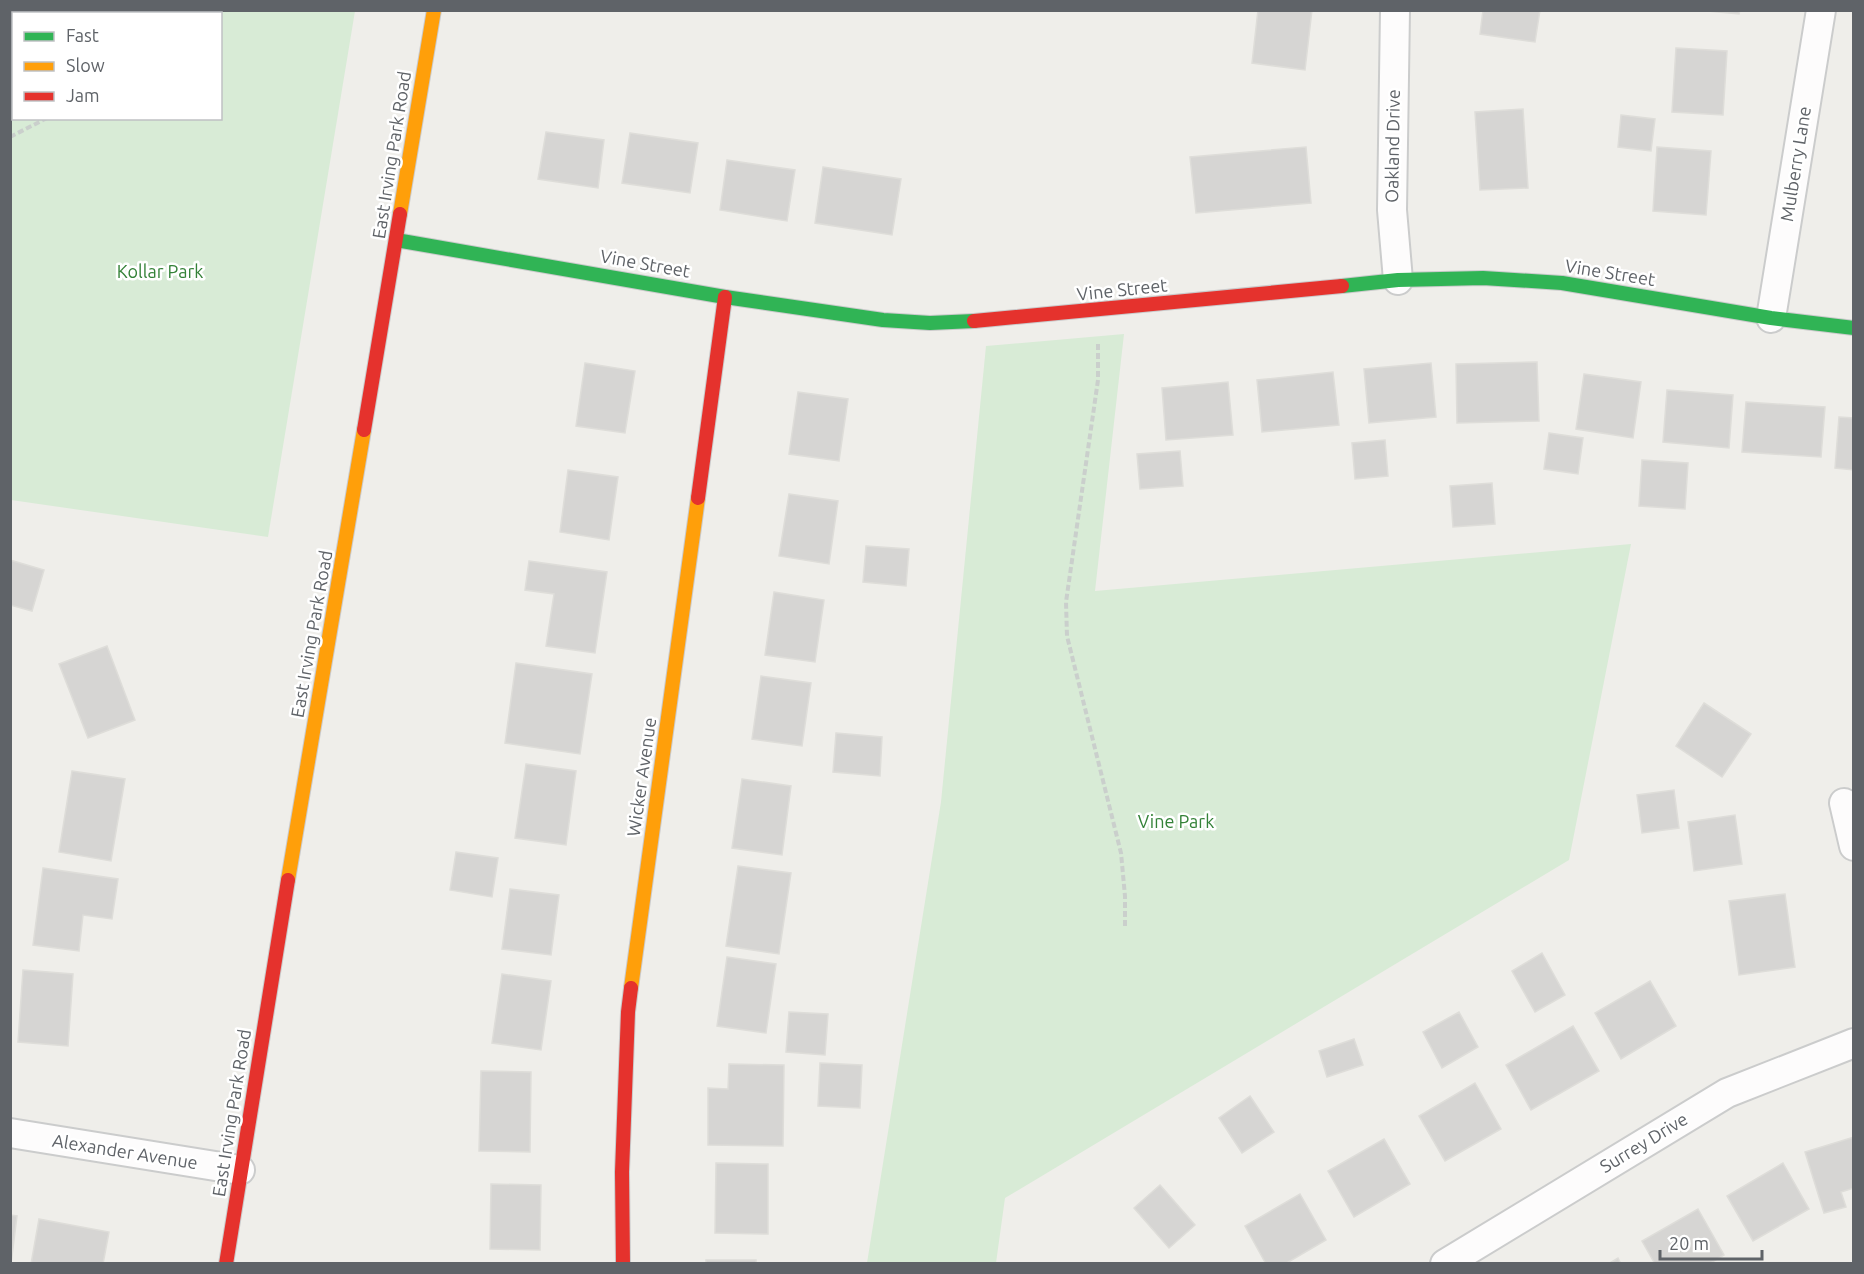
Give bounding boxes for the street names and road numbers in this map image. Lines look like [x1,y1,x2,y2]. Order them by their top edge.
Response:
street label: East Irving Park Road [368,70,414,240]
street label: Oakland Drive [1381,89,1403,203]
street label: Mulberry Lane [1776,105,1814,223]
street label: Vine Street [599,245,692,281]
street label: Vine Street [1564,255,1657,289]
street label: Vine Street [1076,274,1168,304]
street label: East Irving Park Road [286,549,336,719]
street label: Wicker Avenue [623,716,659,838]
street label: East Irving Park Road [208,1028,254,1198]
street label: Surrey Drive [1596,1108,1691,1176]
street label: Alexander Avenue [51,1130,199,1172]

